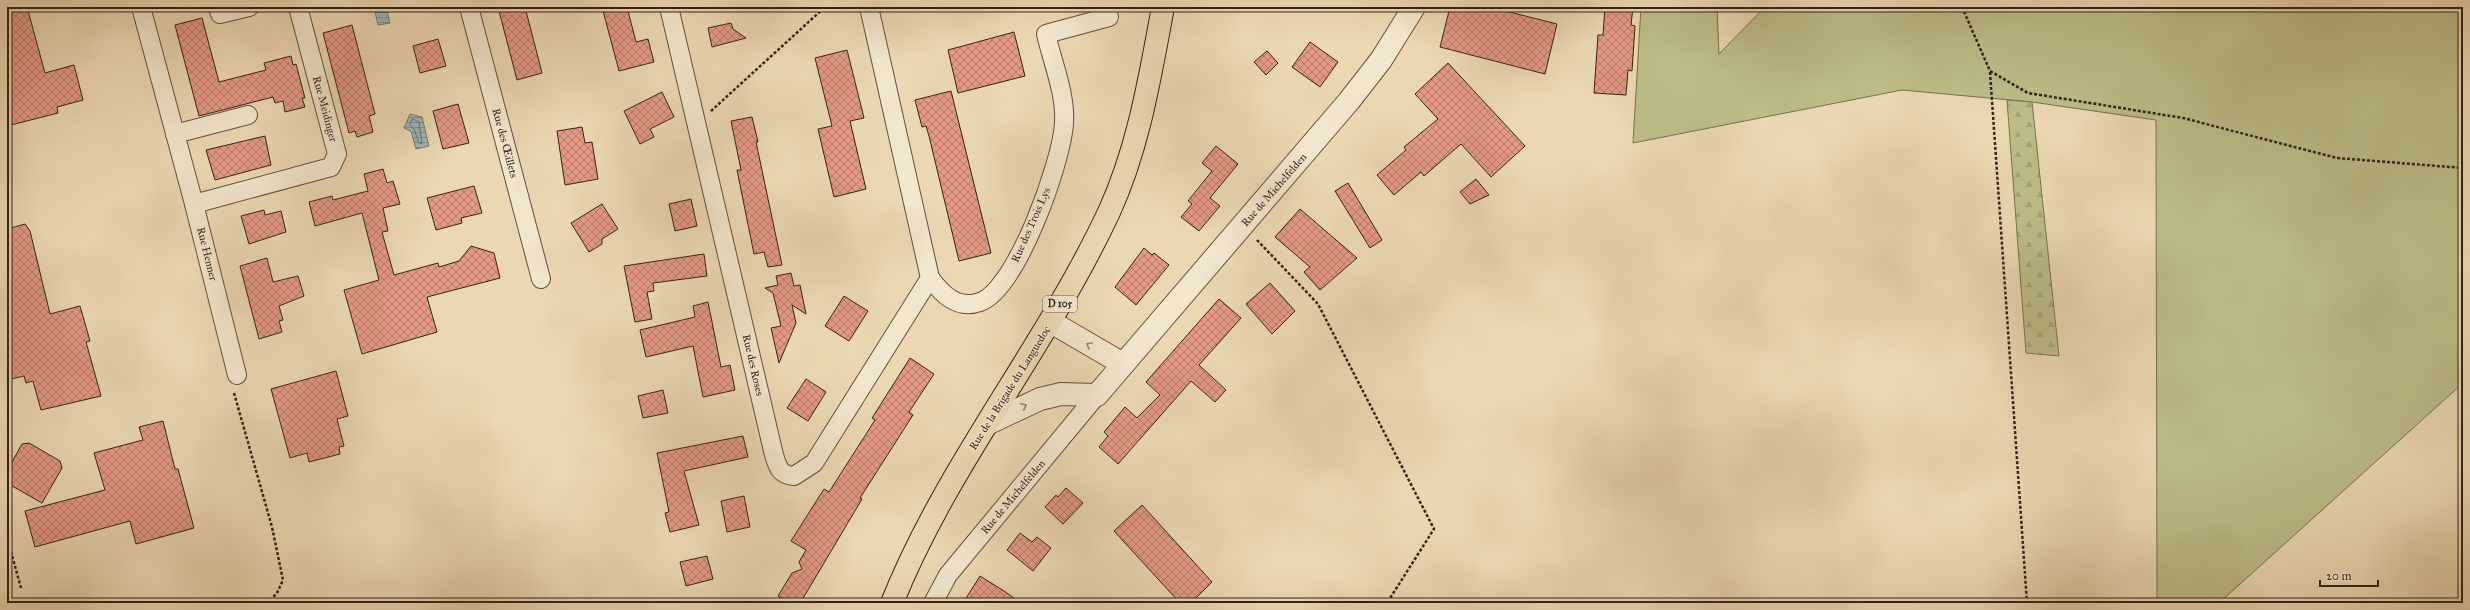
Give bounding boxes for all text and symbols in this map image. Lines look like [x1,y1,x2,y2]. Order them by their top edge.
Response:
street label: Rue Meidinger [310,75,340,144]
street label: Rue des Œillets [489,107,521,179]
street label: Rue de Michelfelden [1239,151,1309,229]
street label: Rue des Trois Lys [1009,186,1053,264]
street label: Rue Henner [194,226,220,283]
road number: D 105 [1043,296,1077,312]
street label: Rue de la Brigade du Languedoc [966,323,1054,452]
street label: Rue des Roses [740,333,766,397]
one-way arrow [1086,342,1093,349]
one-way arrow [1020,403,1028,411]
street label: Rue de Michelfelden [978,457,1048,537]
scale bar [2320,562,2378,588]
text: 20 m [2326,569,2352,583]

